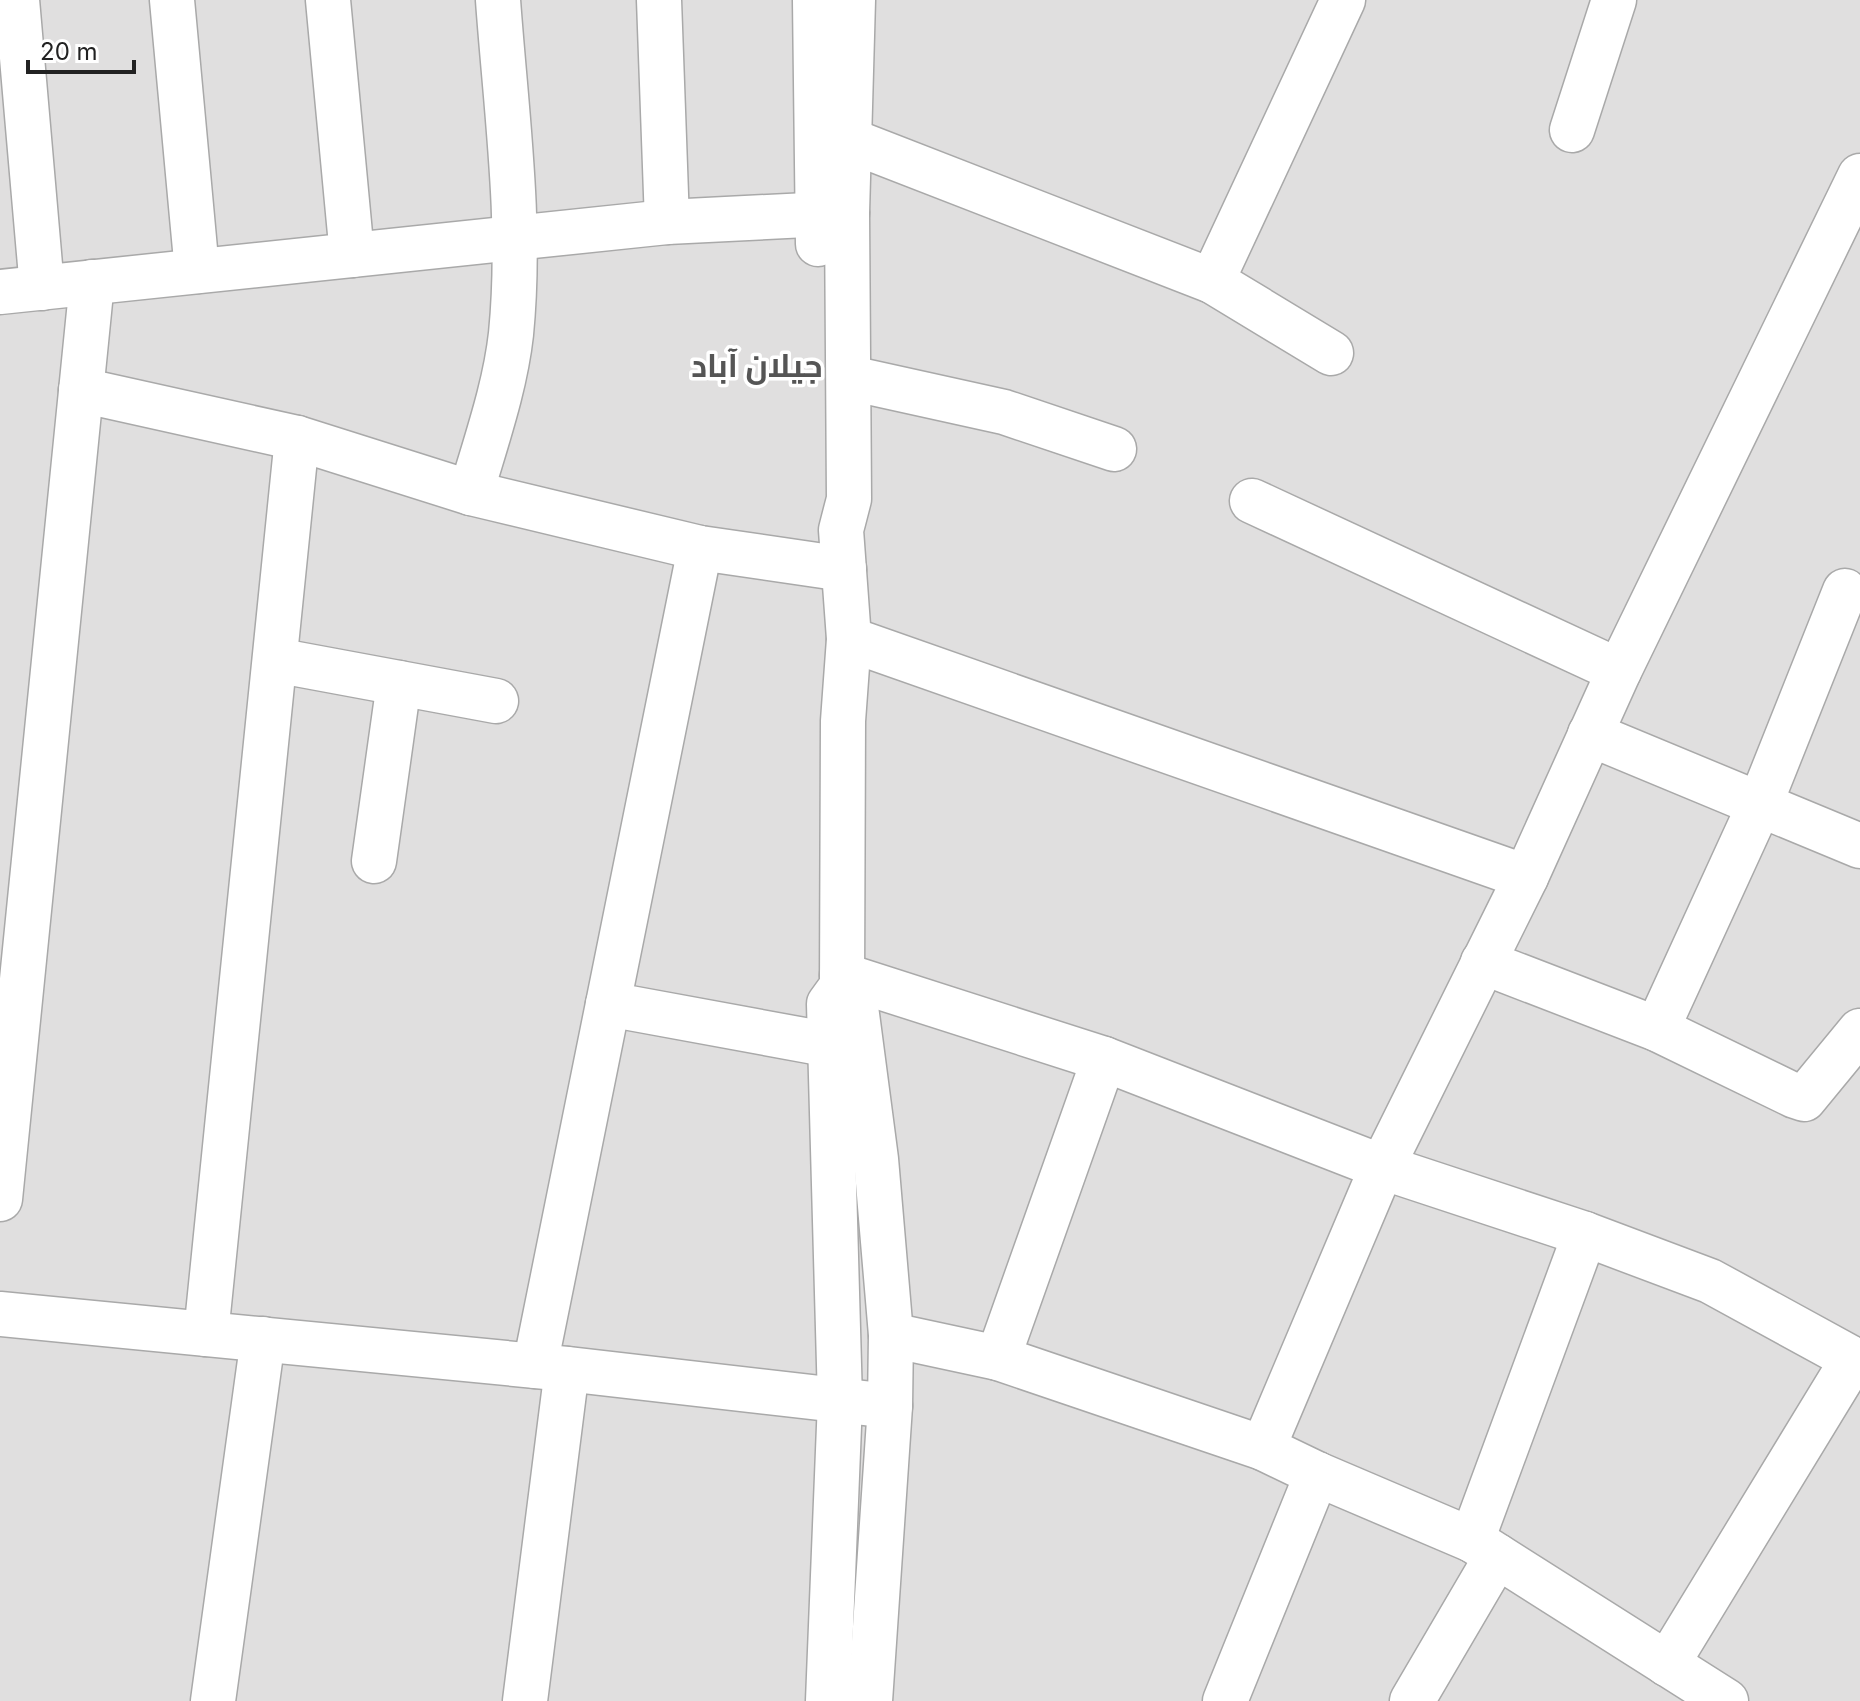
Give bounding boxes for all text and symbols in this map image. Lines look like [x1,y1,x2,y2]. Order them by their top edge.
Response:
scale bar [28,24,134,74]
text: 20 m [40,37,98,66]
district label: جیلان آباد [691,346,823,385]

